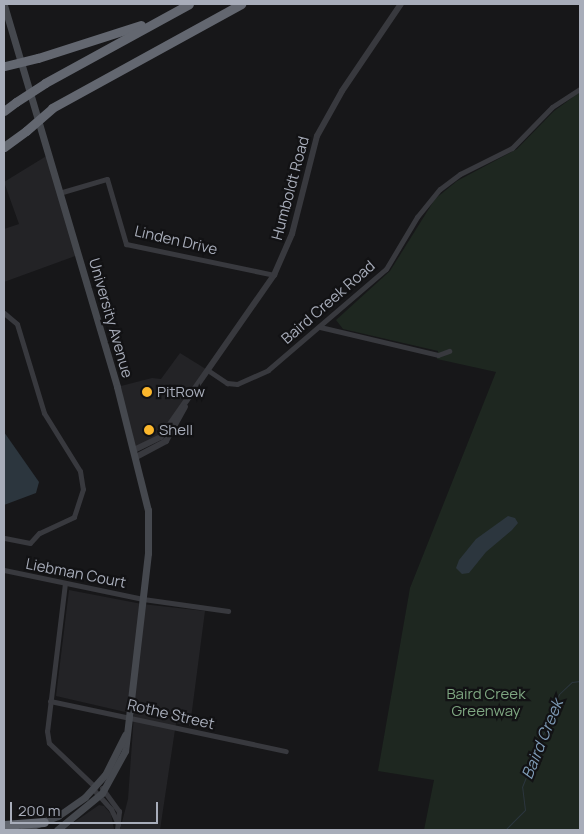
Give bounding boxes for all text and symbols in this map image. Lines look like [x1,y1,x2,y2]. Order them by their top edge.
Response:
street label: Humboldt Road [268,134,312,242]
street label: Linden Drive [133,222,219,258]
street label: University Avenue [85,256,137,380]
street label: Baird Creek Road [278,257,378,347]
place label: PitRow [157,383,205,401]
marker: PitRow [141,386,153,398]
place label: Shell [159,421,193,439]
marker: Shell [143,424,155,436]
street label: Liebman Court [24,554,128,592]
park label: Baird Creek Greenway [446,684,526,719]
street label: Rothe Street [126,695,216,733]
water label: Baird Creek [517,696,567,782]
scale bar [12,792,160,824]
text: 200 m [18,800,61,821]

